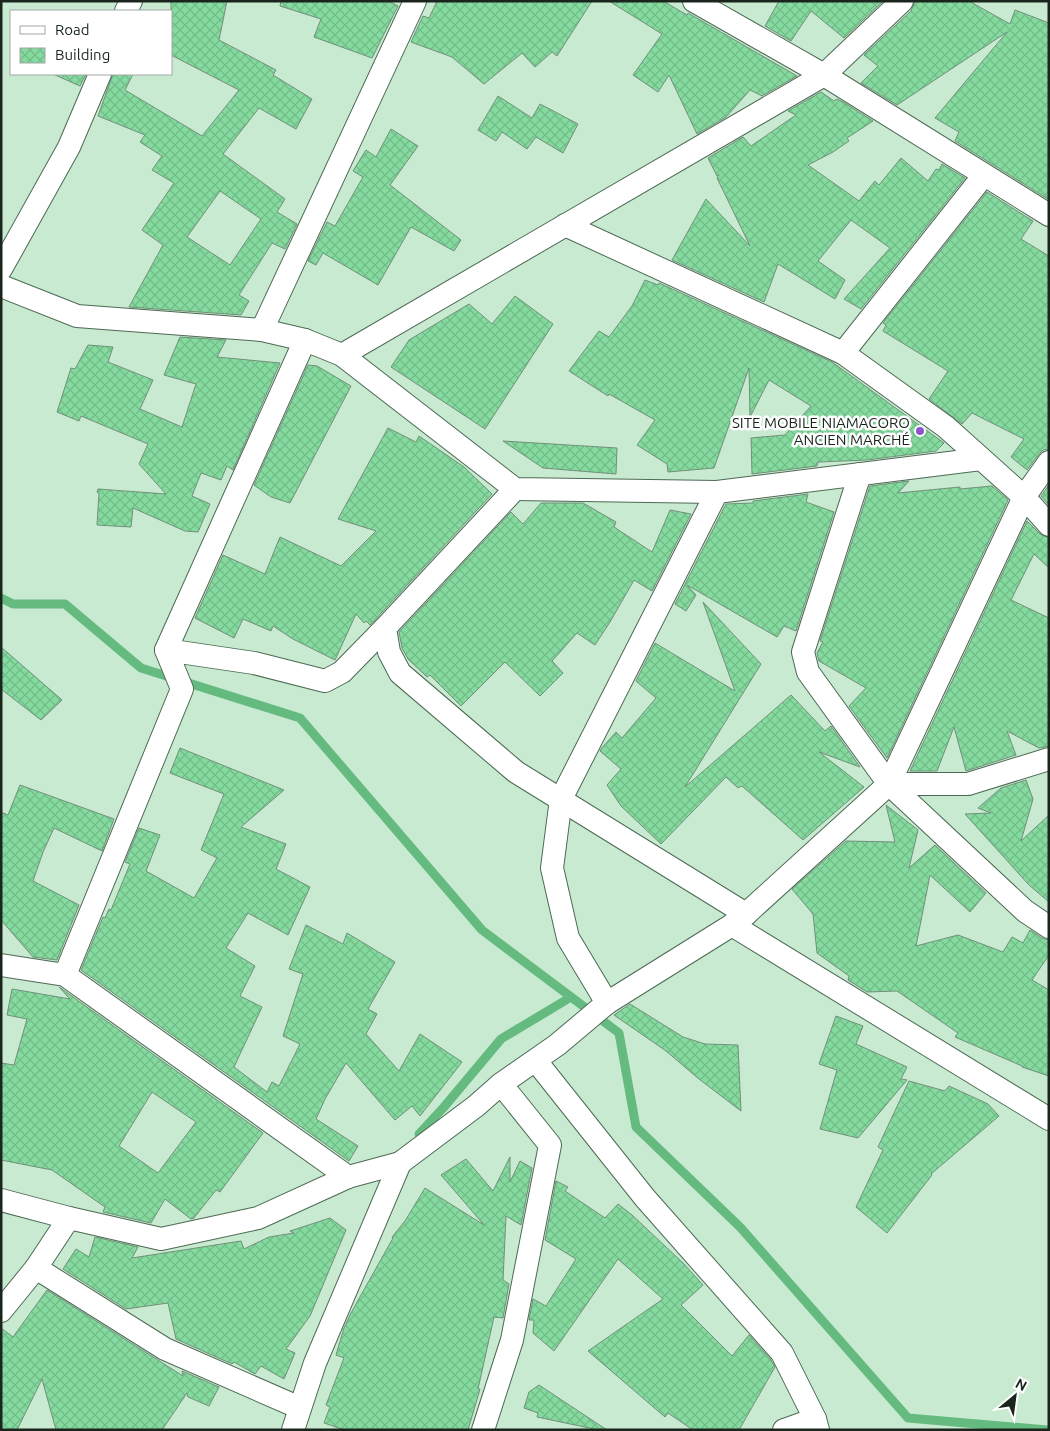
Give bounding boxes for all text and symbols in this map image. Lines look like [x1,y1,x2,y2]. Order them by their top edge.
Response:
legend [10,10,172,75]
text: Road [55,21,90,38]
text: Building [55,46,110,63]
place label: SITE MOBILE NIAMACORO ANCIEN MARCHÉ [732,414,910,448]
marker: SITE MOBILE NIAMACORO ANCIEN MARCHÉ [914,425,926,437]
north arrow [990,1371,1040,1421]
text: N [1013,1375,1030,1394]

